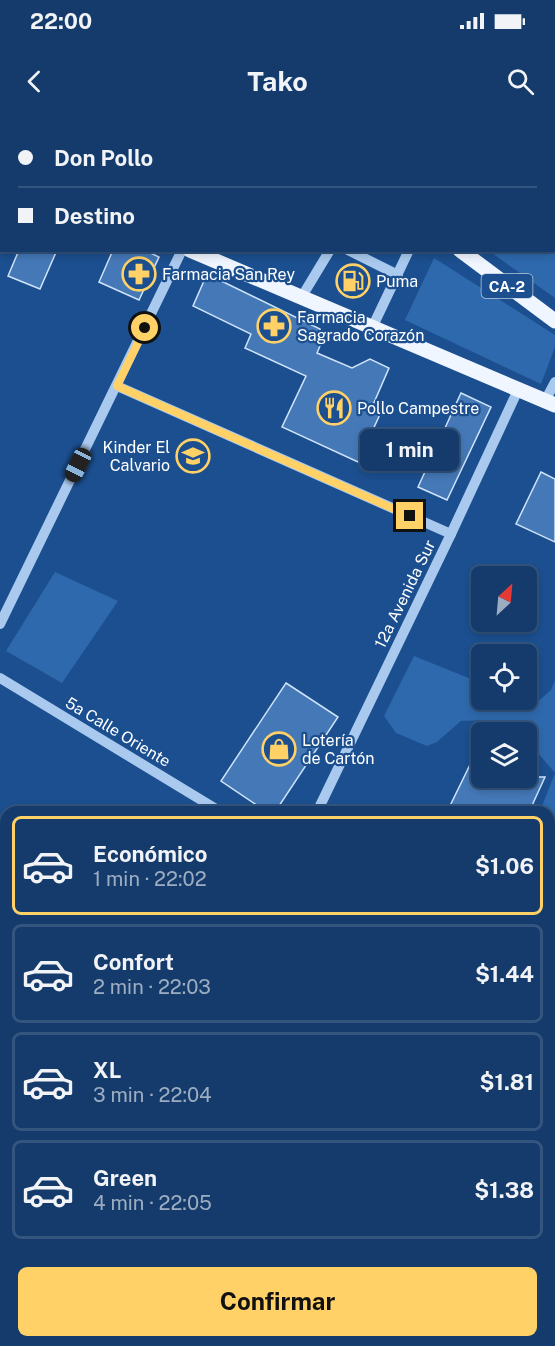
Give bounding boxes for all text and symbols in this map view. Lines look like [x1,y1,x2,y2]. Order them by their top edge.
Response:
text: 22:00 [30,8,92,34]
icon: back [18,65,51,98]
text: Tako [247,65,308,97]
icon: search [504,65,537,98]
text: Don Pollo [54,145,153,171]
text: Destino [54,203,135,229]
pharmacy icon: Farmacia San Rey [121,256,157,292]
fuel station icon: Puma [335,263,371,299]
place label: Farmacia San Rey [162,265,296,284]
place label: Puma [376,272,418,291]
road number: CA-2 [482,274,532,298]
pharmacy icon: Farmacia Sagrado Corazón [256,308,292,344]
place label: Farmacia Sagrado Corazón [297,308,424,345]
route start [131,314,158,341]
restaurant icon: Pollo Campestre [316,390,352,426]
place label: Pollo Campestre [357,399,479,418]
callout: 1 min [360,429,460,471]
place label: Kinder El Calvario [102,438,170,475]
school or university icon: Kinder El Calvario [175,438,211,474]
text: 1 min [385,438,434,462]
car [62,445,94,485]
route end [396,502,423,529]
street label: 12a Avenida Sur [371,537,439,651]
north arrow [471,566,537,632]
map controls [471,566,537,788]
button: locate [471,644,537,710]
street label: 5a Calle Oriente [62,693,174,771]
button: layers [471,722,537,788]
shop icon: Lotería de Cartón [261,731,297,767]
place label: Lotería de Cartón [302,731,374,768]
icon: car [21,839,75,893]
text: Económico [93,841,208,867]
text: $1.06 [475,853,534,879]
text: 1 min · 22:02 [93,867,207,891]
icon: car [21,947,75,1001]
text: Confort [93,949,174,975]
text: $1.44 [475,961,534,987]
text: 2 min · 22:03 [93,975,211,999]
icon: car [21,1055,75,1109]
text: XL [93,1057,121,1083]
text: $1.81 [480,1069,534,1095]
text: 3 min · 22:04 [93,1083,212,1107]
icon: car [21,1163,75,1217]
text: Green [93,1165,157,1191]
text: $1.38 [474,1177,534,1203]
text: 4 min · 22:05 [93,1191,212,1215]
button: Confirmar [18,1267,537,1336]

